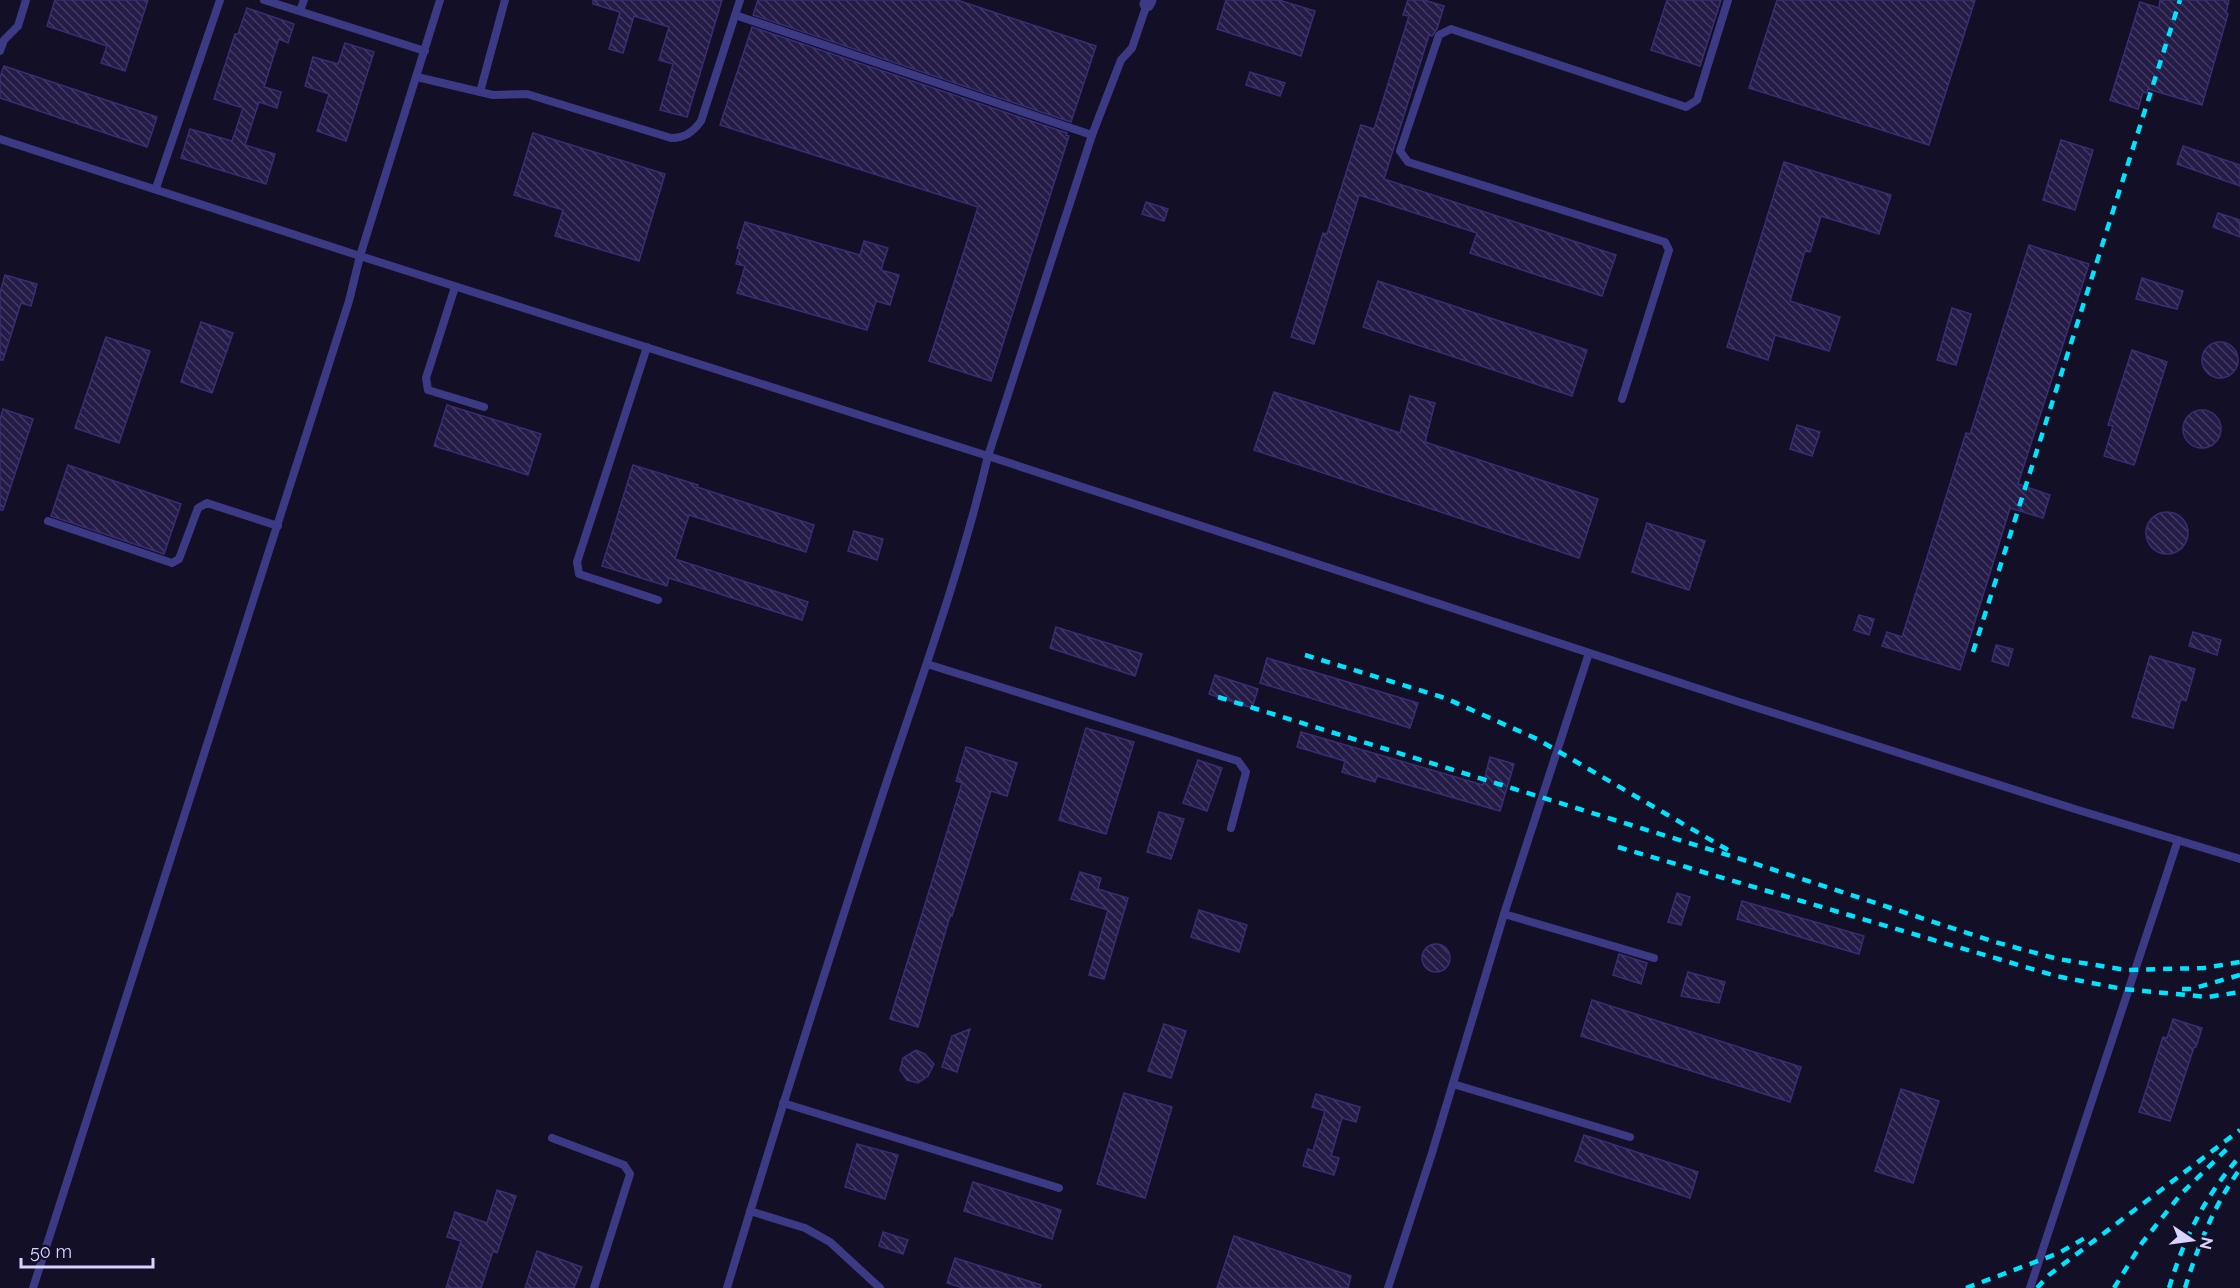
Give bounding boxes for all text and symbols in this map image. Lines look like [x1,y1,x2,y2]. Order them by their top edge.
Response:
north arrow [2162,1210,2222,1270]
scale bar [21,1231,153,1269]
text: N [2195,1235,2217,1251]
text: 50 m [30,1241,72,1262]

